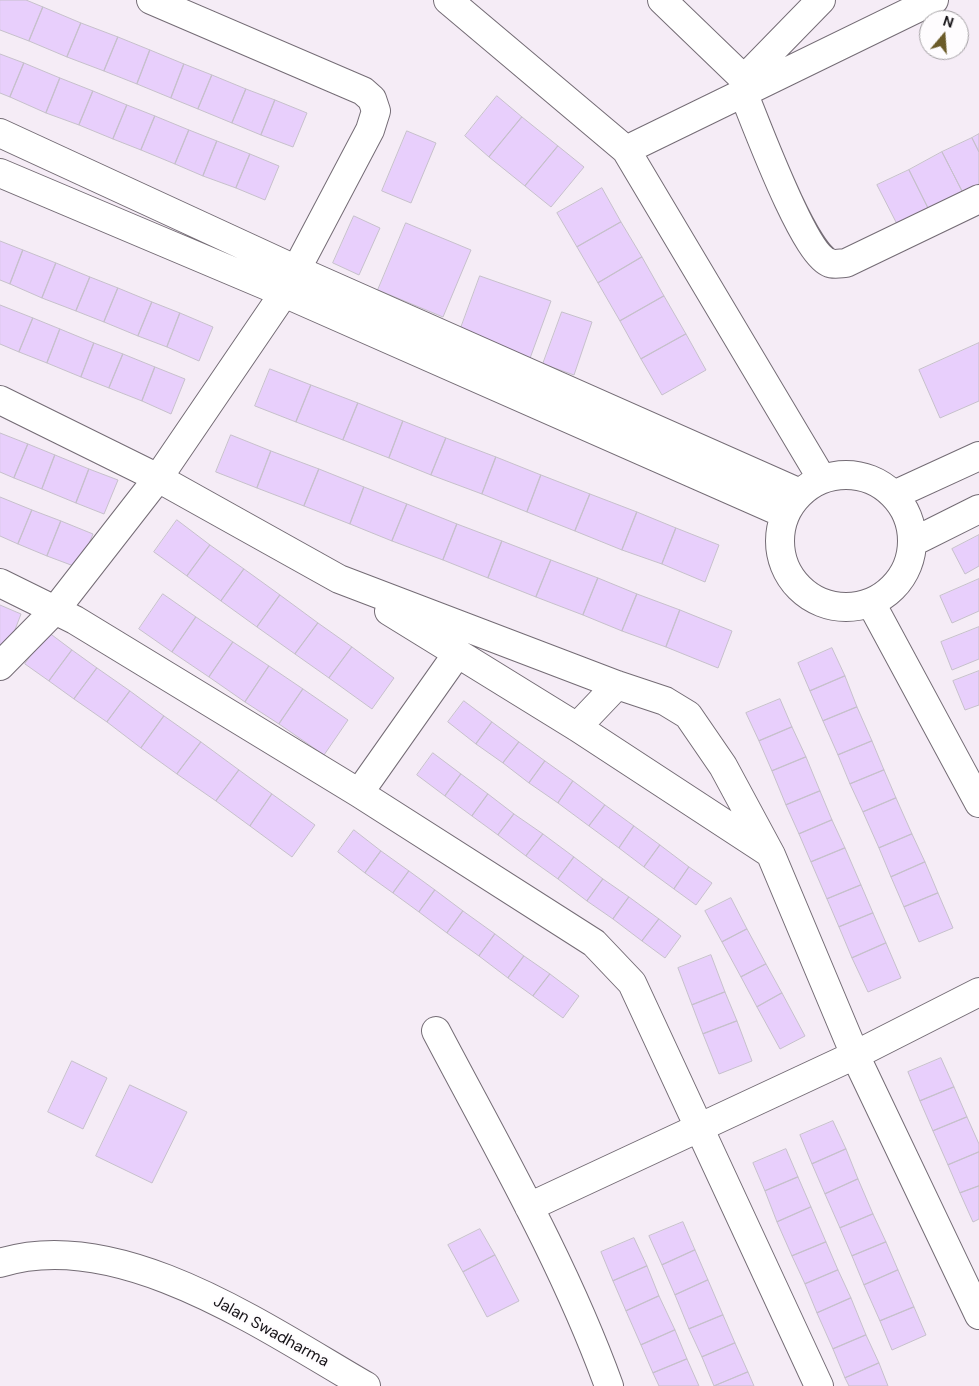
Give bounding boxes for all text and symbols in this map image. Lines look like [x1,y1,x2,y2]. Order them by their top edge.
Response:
north arrow [919,10,969,60]
text: N [941,12,956,32]
street label: Jalan Swadharma [210,1292,332,1372]

